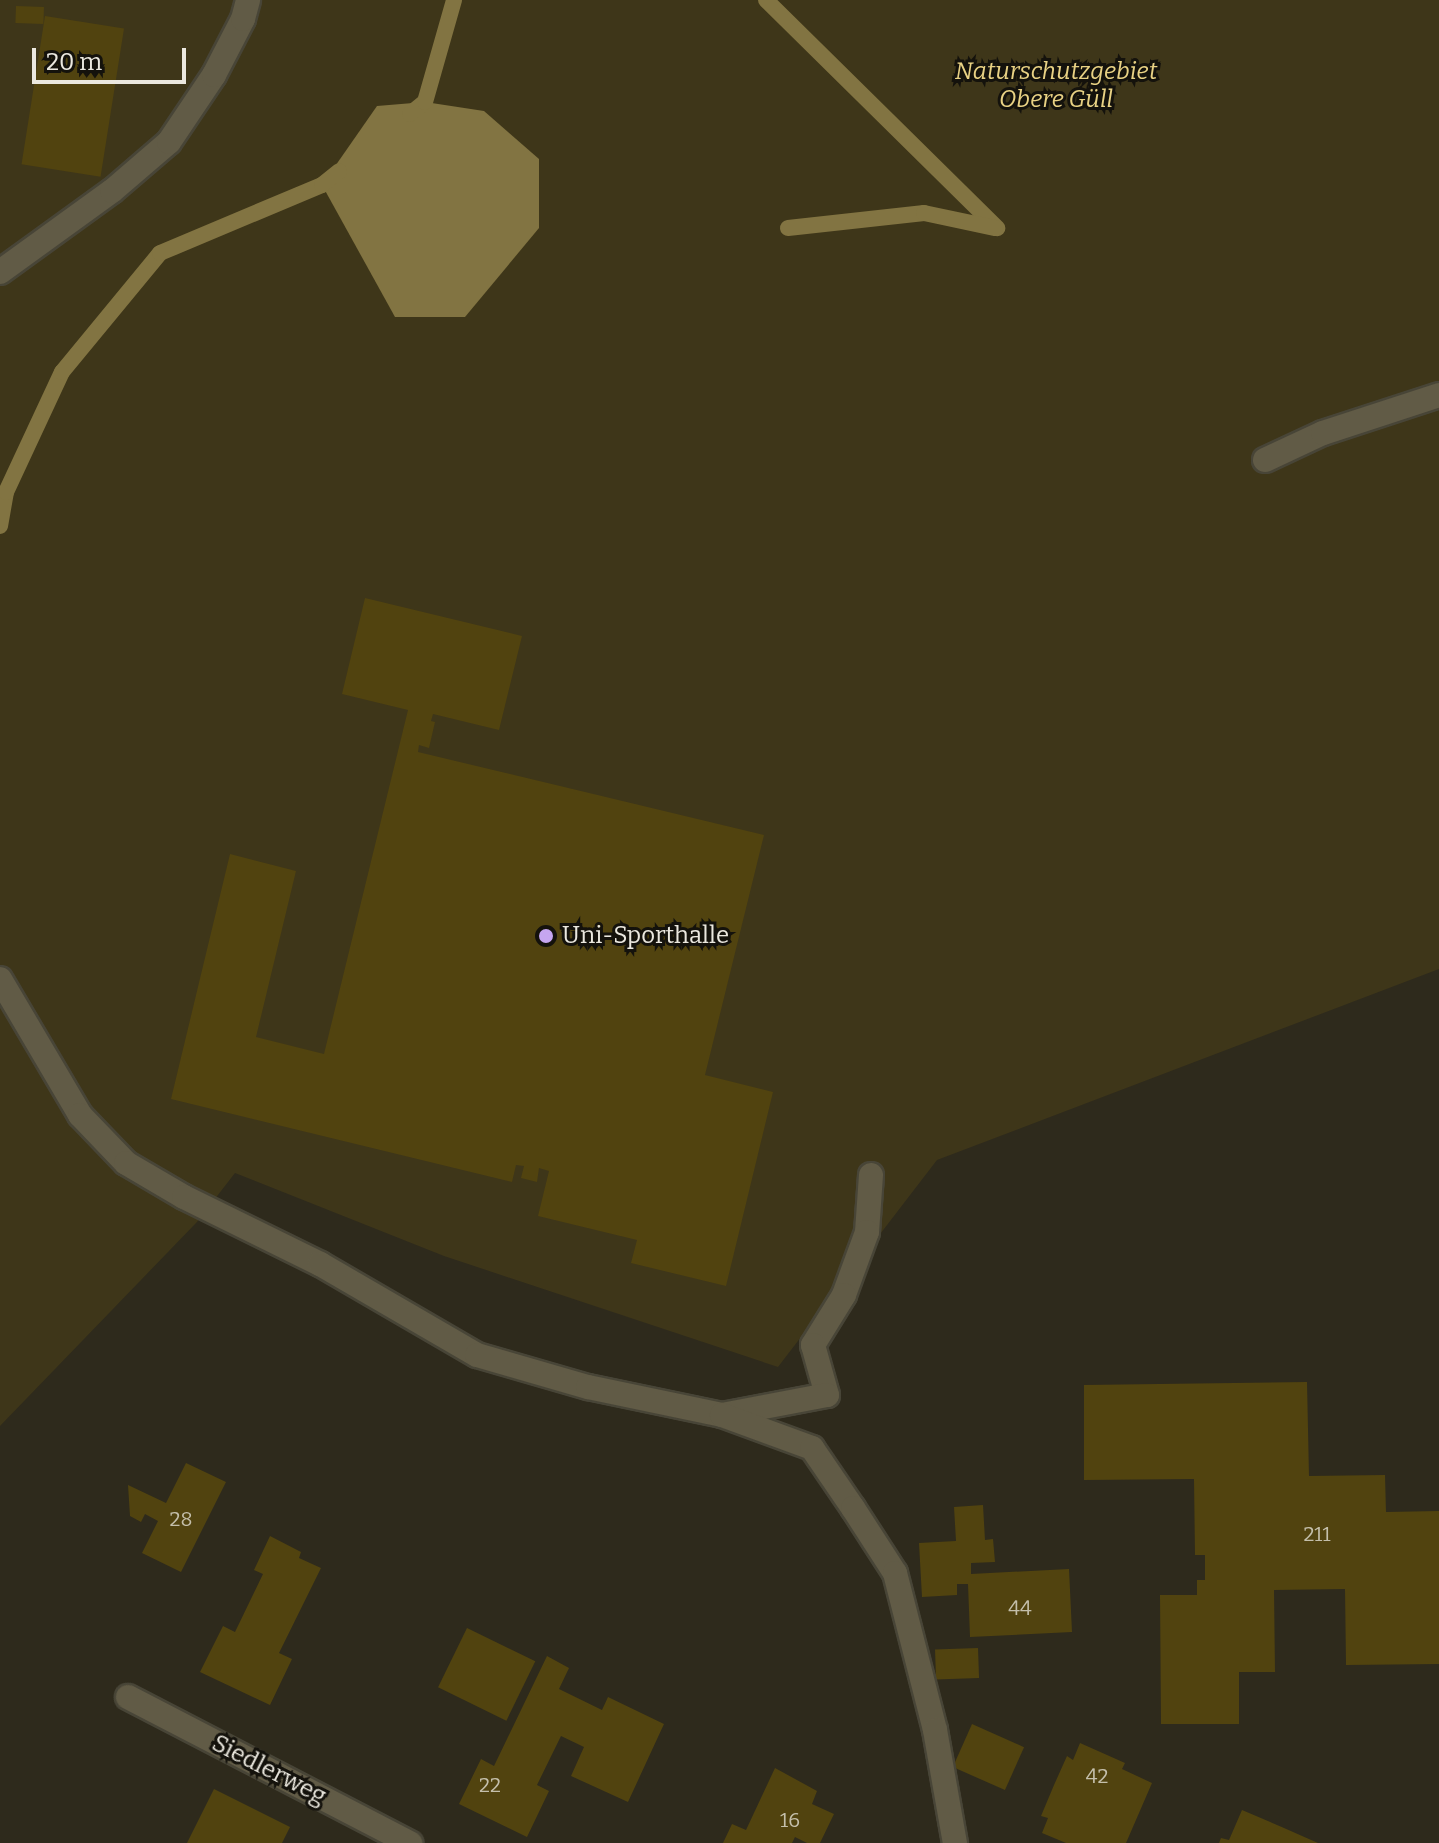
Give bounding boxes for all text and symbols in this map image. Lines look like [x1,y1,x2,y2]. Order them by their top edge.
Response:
scale bar [36,32,190,82]
text: 20 m [46,48,102,76]
park label: Naturschutzgebiet Obere Güll [955,58,1157,114]
place label: Uni-Sporthalle [562,922,729,950]
marker: Uni-Sporthalle [537,927,555,945]
house number: 28 [170,1507,192,1531]
house number: 211 [1303,1522,1331,1546]
house number: 44 [1008,1596,1032,1620]
street label: Siedlerweg [207,1729,331,1811]
house number: 42 [1086,1764,1108,1788]
house number: 22 [479,1773,501,1797]
house number: 16 [780,1808,800,1832]

